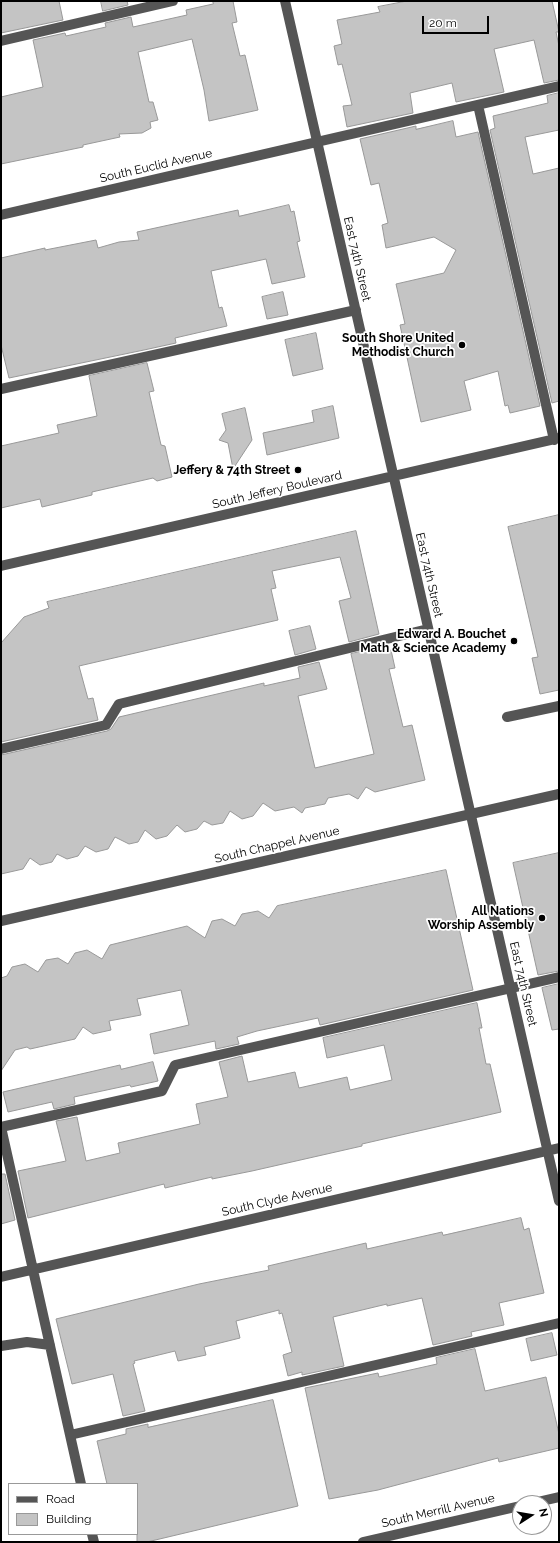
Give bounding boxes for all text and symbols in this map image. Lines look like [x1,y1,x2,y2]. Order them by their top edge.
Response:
scale bar [424,8,491,34]
text: 20 m [429,16,457,30]
street label: South Euclid Avenue [98,146,214,186]
street label: East 74th Street [340,215,374,303]
place label: South Shore United Methodist Church [342,331,454,359]
marker: South Shore United Methodist Church [457,340,467,350]
place label: Jeffery & 74th Street [174,463,290,477]
marker: Jeffery & 74th Street [293,465,303,475]
street label: South Jeffery Boulevard [211,468,343,512]
street label: East 74th Street [412,531,446,619]
place label: Edward A. Bouchet Math & Science Academy [360,627,506,655]
marker: Edward A. Bouchet Math & Science Academy [509,636,519,646]
street label: South Chappel Avenue [213,824,341,866]
place label: All Nations Worship Assembly [428,904,534,932]
marker: All Nations Worship Assembly [537,913,547,923]
street label: East 74th Street [506,940,540,1028]
street label: South Clyde Avenue [220,1180,334,1220]
legend [8,1483,138,1535]
street label: South Merrill Avenue [380,1491,496,1531]
text: Road [46,1492,75,1506]
north arrow [512,1495,552,1535]
text: N [536,1507,550,1518]
text: Building [46,1512,92,1526]

